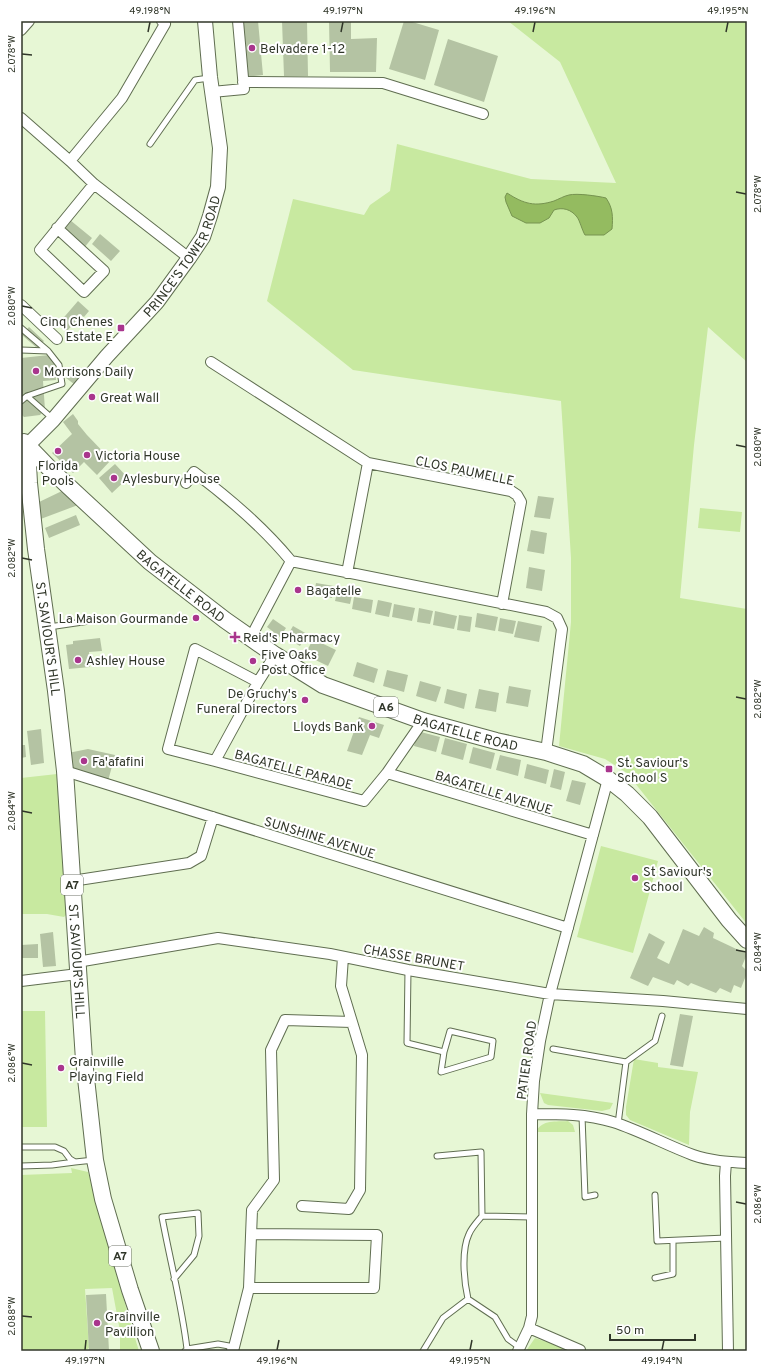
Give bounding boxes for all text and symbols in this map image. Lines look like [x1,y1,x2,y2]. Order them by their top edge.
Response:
text: 49.198°N [129,5,171,18]
text: 49.197°N [323,5,363,18]
text: 49.196°N [514,5,556,18]
text: 49.195°N [707,5,749,18]
text: 2.078°W [6,35,19,73]
place label: Belvadere 1-12 [260,42,345,58]
marker: Belvadere 1-12 [247,43,257,53]
text: 2.078°W [752,175,765,213]
street label: PRINCE'S TOWER ROAD [141,194,225,321]
text: 2.080°W [6,286,19,326]
place label: Cinq Chenes Estate E [40,315,113,346]
marker: Cinq Chenes Estate E [116,323,126,333]
place label: Morrisons Daily [44,365,134,381]
marker: Morrisons Daily [31,366,41,376]
place label: Great Wall [100,391,159,407]
marker: Great Wall [87,392,97,402]
text: 2.080°W [752,427,765,467]
marker: Florida Pools [53,446,63,456]
place label: Victoria House [95,449,180,465]
marker: Victoria House [82,450,92,460]
street label: CLOS PAUMELLE [414,454,515,490]
place label: Florida Pools [38,459,78,490]
place label: Aylesbury House [122,472,220,488]
marker: Aylesbury House [109,473,119,483]
text: 2.082°W [6,538,19,578]
street label: BAGATELLE ROAD [132,547,227,627]
street label: ST. SAVIOUR'S HILL [31,581,62,697]
place label: Bagatelle [306,584,361,600]
marker: Bagatelle [293,585,303,595]
place label: La Maison Gourmande [59,612,188,628]
marker: La Maison Gourmande [191,613,201,623]
place label: Reid's Pharmacy [243,631,340,647]
marker: Reid's Pharmacy [230,632,240,642]
place label: Five Oaks Post Office [261,648,325,679]
place label: Ashley House [86,654,165,670]
marker: Ashley House [73,655,83,665]
marker: Five Oaks Post Office [248,656,258,666]
text: 2.082°W [752,679,765,719]
place label: De Gruchy's Funeral Directors [197,687,297,718]
marker: De Gruchy's Funeral Directors [300,695,310,705]
road number: A6 [374,697,398,717]
street label: BAGATELLE ROAD [410,712,519,756]
place label: Lloyds Bank [293,720,364,736]
marker: Lloyds Bank [367,721,377,731]
street label: BAGATELLE PARADE [233,747,354,794]
place label: Fa'afafini [92,755,144,771]
marker: Fa'afafini [79,756,89,766]
place label: St. Saviour's School S [617,756,688,787]
marker: St. Saviour's School S [604,764,614,774]
street label: BAGATELLE AVENUE [433,768,554,819]
text: 2.084°W [6,791,19,831]
street label: SUNSHINE AVENUE [262,814,377,863]
place label: St Saviour's School [643,865,712,896]
marker: St Saviour's School [630,873,640,883]
road number: A7 [61,875,83,895]
street label: ST. SAVIOUR'S HILL [64,903,87,1019]
text: 2.084°W [752,932,765,972]
street label: CHASSE BRUNET [362,942,466,976]
street label: PATIER ROAD [515,1020,541,1101]
text: 2.086°W [6,1043,19,1083]
place label: Grainville Playing Field [69,1055,144,1086]
marker: Grainville Playing Field [56,1063,66,1073]
text: 2.086°W [752,1184,765,1224]
road number: A7 [109,1246,131,1266]
text: 2.088°W [6,1296,19,1336]
place label: Grainville Pavillion [105,1310,160,1341]
scale bar [610,1316,695,1342]
marker: Grainville Pavillion [92,1318,102,1328]
text: 50 m [616,1323,644,1339]
text: 49.197°N [65,1355,105,1368]
text: 49.196°N [256,1355,298,1368]
text: 49.195°N [449,1355,491,1368]
text: 49.194°N [641,1355,683,1368]

